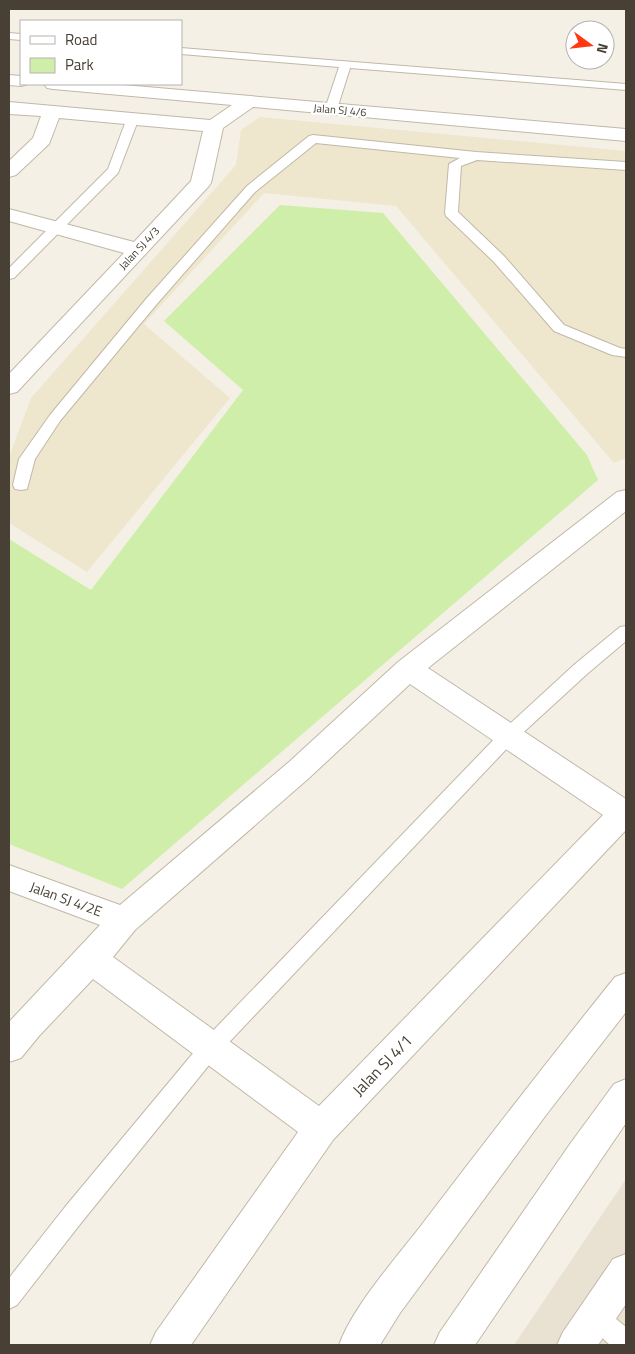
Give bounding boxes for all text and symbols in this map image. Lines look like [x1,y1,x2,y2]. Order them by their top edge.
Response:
legend [20,20,182,85]
north arrow [565,20,615,70]
text: Road [65,28,97,51]
text: N [592,41,614,56]
text: Park [65,53,94,76]
street label: Jalan SJ 4/6 [313,100,367,120]
street label: Jalan SJ 4/3 [115,223,163,273]
street label: Jalan SJ 4/2E [27,876,106,921]
street label: Jalan SJ 4/1 [346,1029,418,1101]

